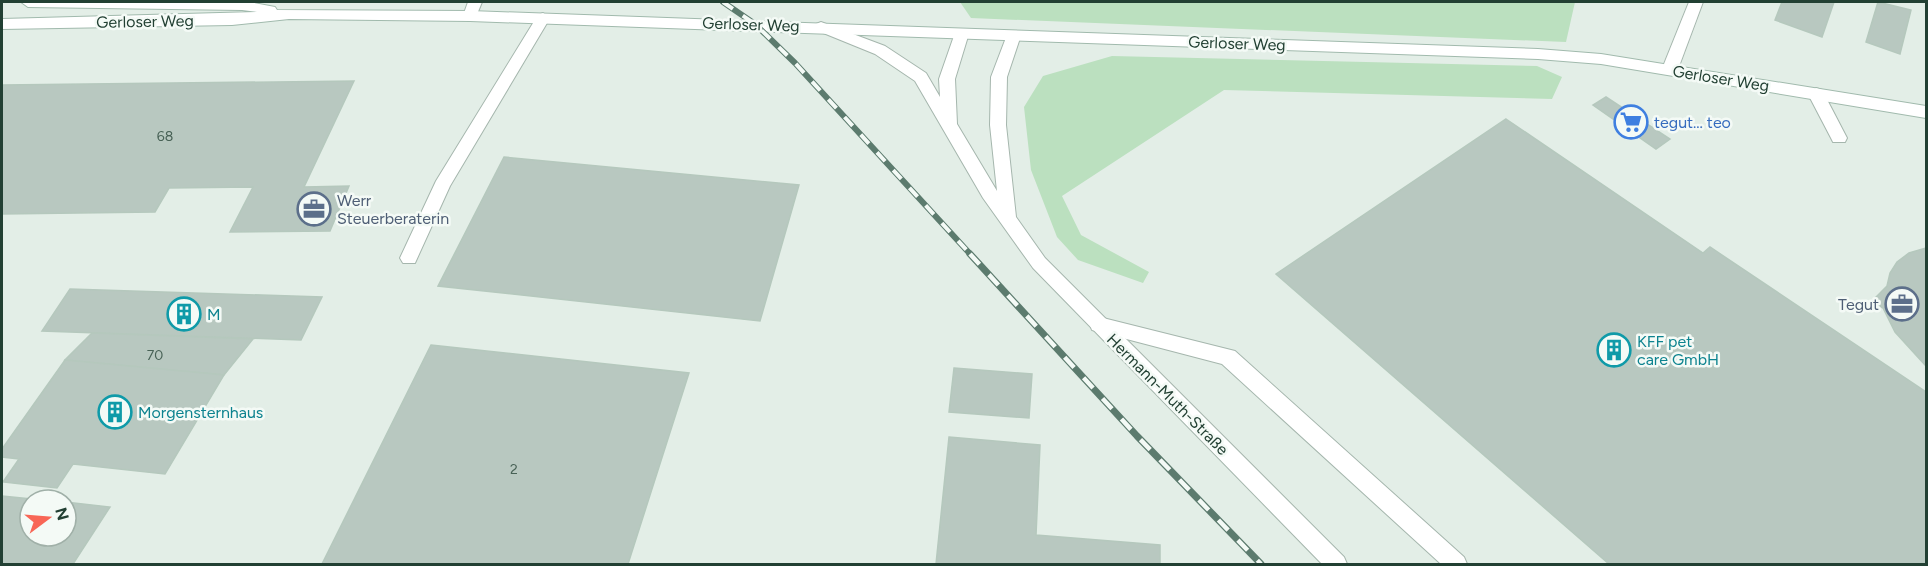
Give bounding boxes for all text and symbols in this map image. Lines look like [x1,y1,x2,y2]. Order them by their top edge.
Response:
street label: Gerloser Weg [96,11,194,32]
street label: Gerloser Weg [702,13,800,36]
street label: Gerloser Weg [1188,32,1286,55]
street label: Gerloser Weg [1671,61,1771,96]
supermarket icon: tegut… teo [1613,104,1649,140]
place label: tegut… teo [1654,113,1731,132]
house number: 68 [157,128,173,145]
office icon: Werr Steuerberaterin [296,191,332,227]
place label: Werr Steuerberaterin [337,191,449,228]
office icon: Tegut [1884,286,1920,322]
place label: Tegut [1838,295,1879,314]
building icon: M [166,296,202,332]
place label: M [207,305,221,324]
street label: Hermann-Muth-Straße [1103,330,1232,459]
building icon: KFF pet care GmbH [1596,332,1632,368]
place label: KFF pet care GmbH [1637,332,1719,369]
house number: 70 [147,347,163,364]
building icon: Morgensternhaus [97,394,133,430]
place label: Morgensternhaus [138,403,263,422]
house number: 2 [510,461,518,478]
north arrow [18,488,78,548]
text: N [51,505,73,523]

